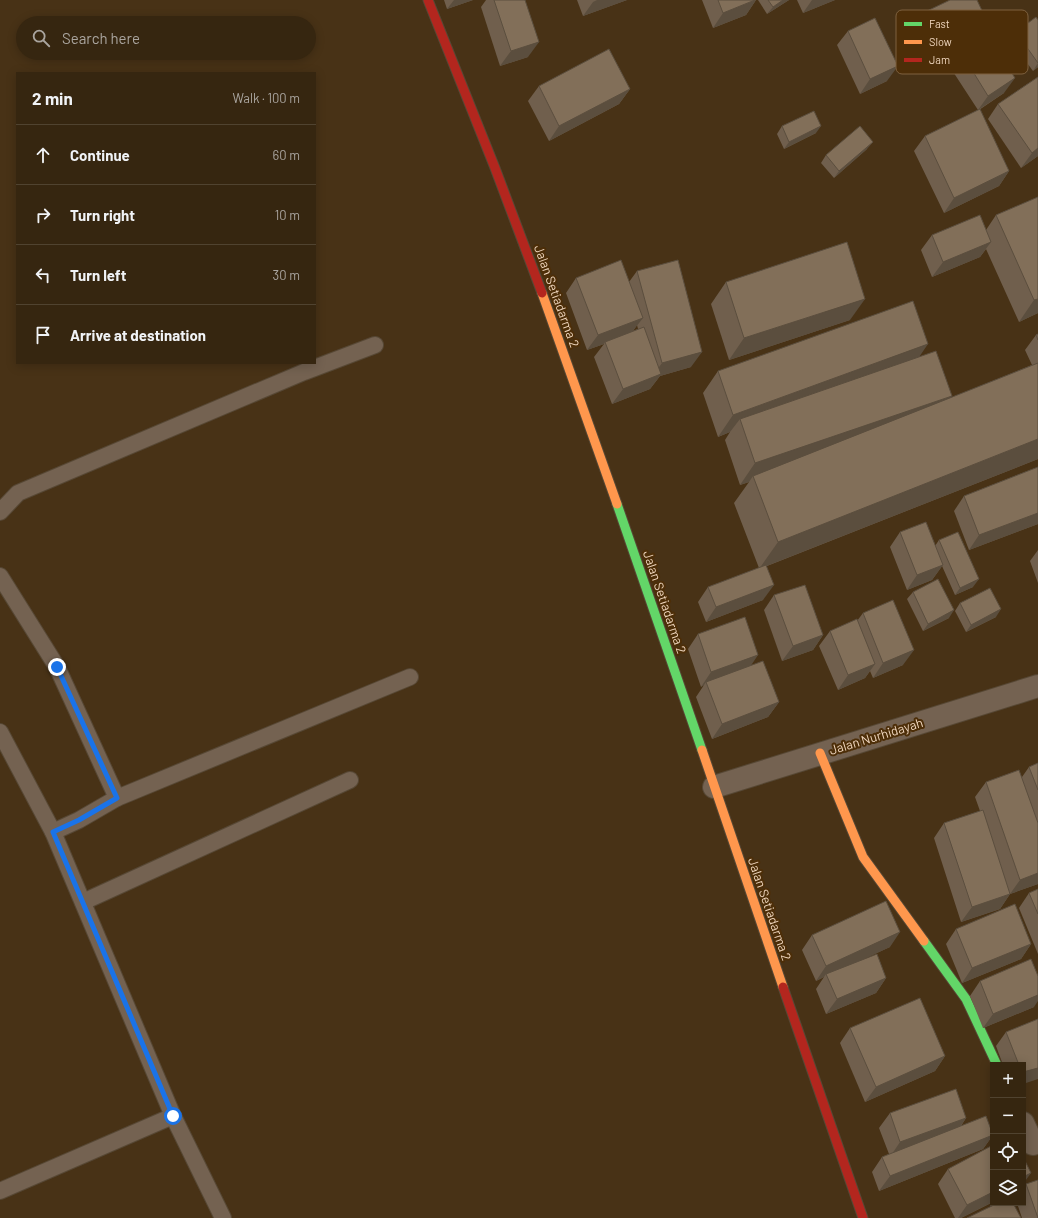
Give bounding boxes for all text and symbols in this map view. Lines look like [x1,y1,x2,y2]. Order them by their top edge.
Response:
legend [896,10,1028,74]
search box [16,16,316,60]
text: Fast [929,17,950,30]
icon: search [30,27,52,49]
text: Search here [62,29,140,47]
text: Slow [929,35,952,48]
text: Jam [929,53,950,66]
text: 2 min [32,88,73,108]
text: Walk · 100 m [233,90,300,106]
icon: ahead [32,144,54,166]
text: Continue [70,146,130,164]
text: 60 m [273,147,300,163]
icon: right [32,204,54,226]
text: Turn right [70,206,135,224]
text: 10 m [275,207,300,223]
street label: Jalan Setiadarma 2 [531,243,583,349]
icon: left [32,264,54,286]
text: Turn left [70,266,126,284]
text: 30 m [273,267,300,283]
icon: arrive [32,324,54,346]
text: Arrive at destination [70,326,206,344]
street label: Jalan Setiadarma 2 [640,548,690,656]
route end [48,658,66,676]
street label: Jalan Nurhidayah [827,714,925,758]
street label: Jalan Setiadarma 2 [745,855,795,963]
map controls [990,1062,1026,1206]
button: + [990,1062,1026,1098]
button: − [990,1098,1026,1134]
route start [164,1107,182,1125]
button: locate [990,1134,1026,1170]
button: layers [990,1170,1026,1206]

